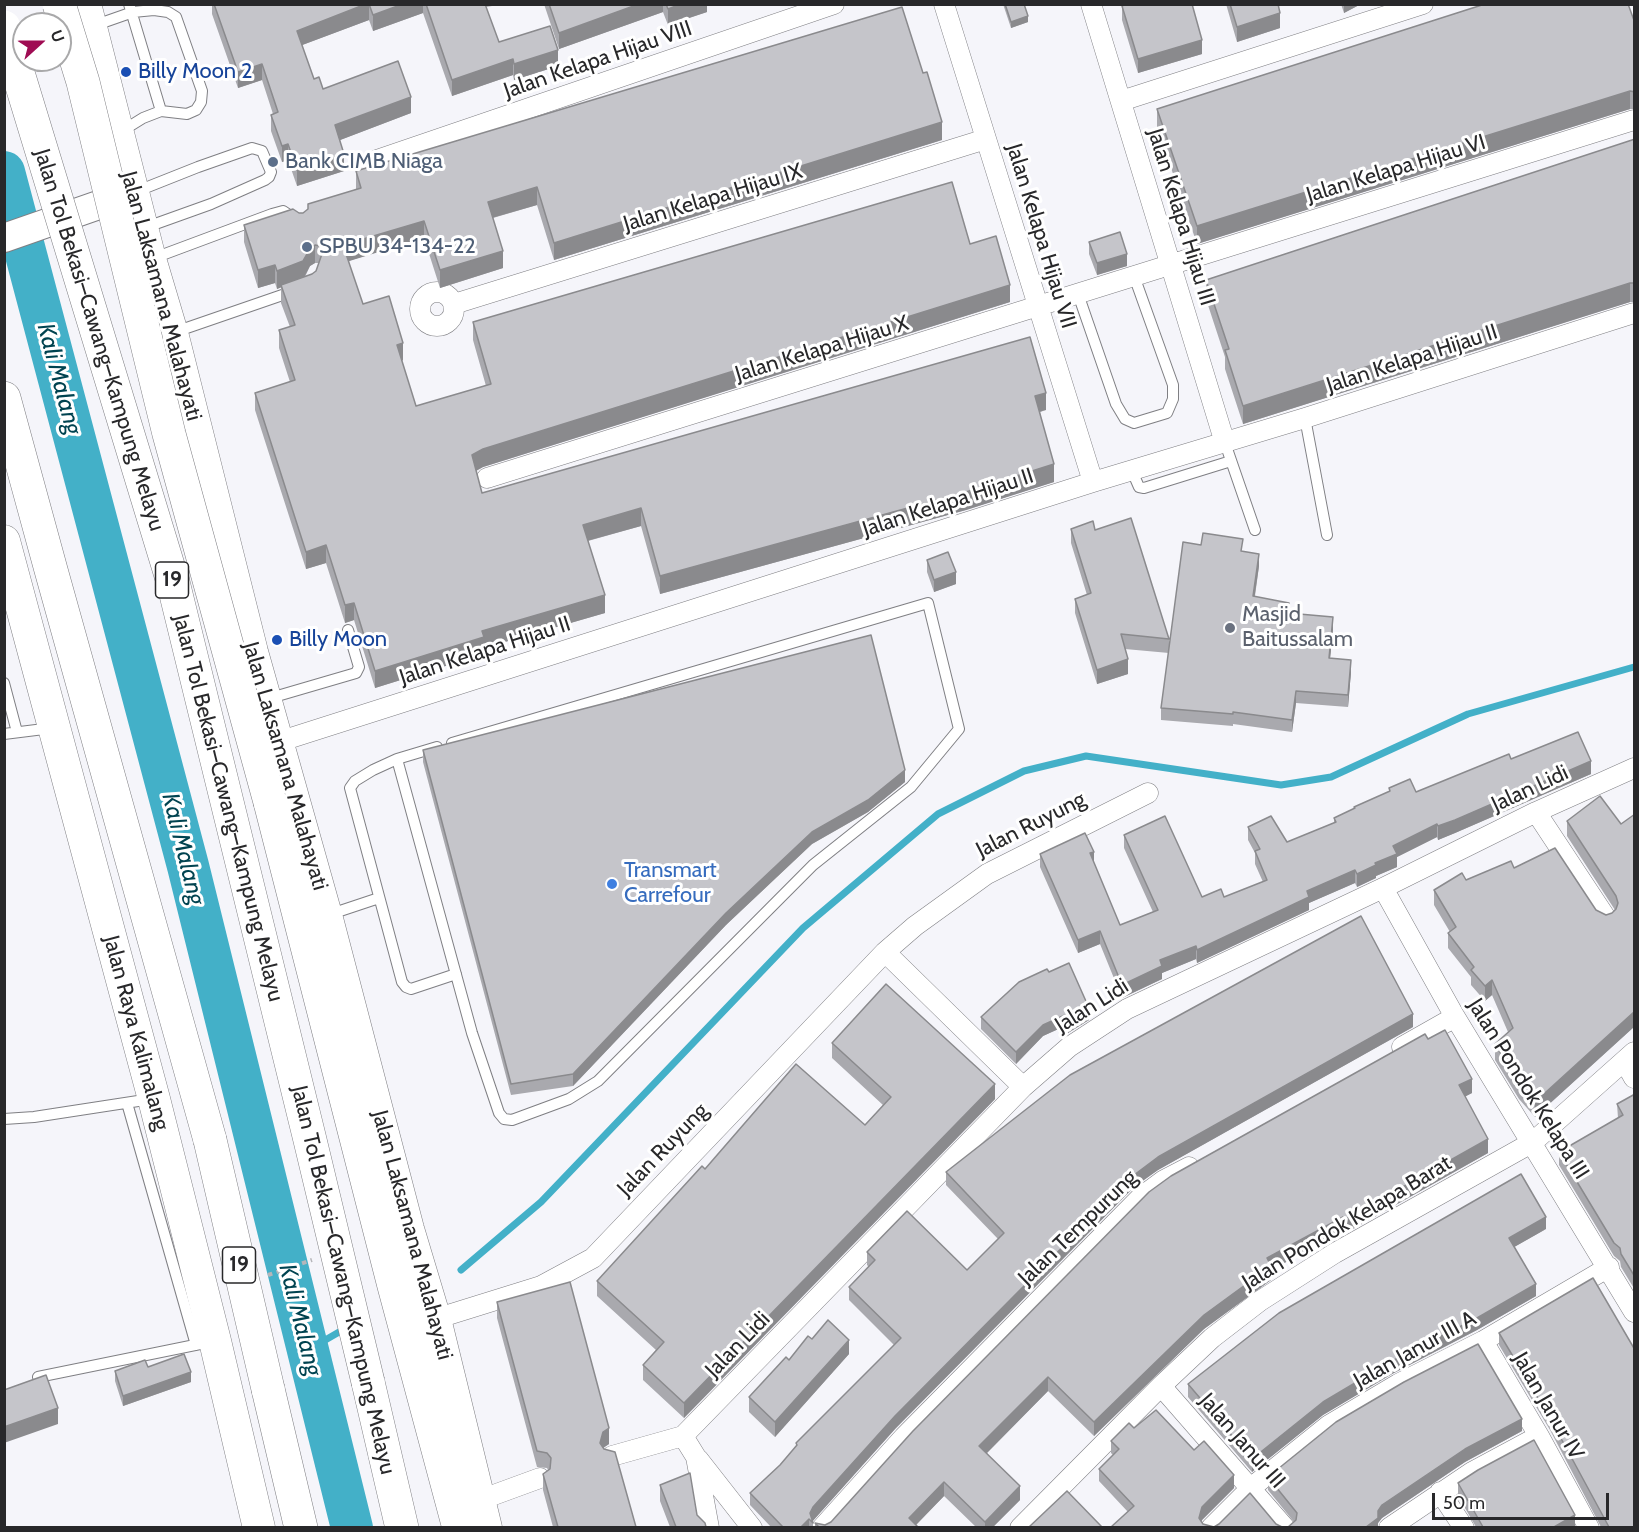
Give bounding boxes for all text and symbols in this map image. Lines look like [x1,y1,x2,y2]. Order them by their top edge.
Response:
north arrow [12,12,72,72]
street label: Jalan Kelapa Hijau VIII [500,15,696,105]
text: U [46,27,68,45]
place label: Billy Moon 2 [138,59,253,85]
marker: Billy Moon 2 [119,65,133,79]
street label: Jalan Kelapa Hijau III [1141,125,1221,309]
street label: Jalan Kelapa Hijau VI [1303,129,1489,209]
street label: Jalan Kelapa Hijau VII [1000,140,1082,332]
street label: Jalan Tol Bekasi–Cawang–Kampung Melayu [28,146,170,534]
place label: Bank CIMB Niaga [285,149,443,175]
marker: Bank CIMB Niaga [266,155,280,169]
street label: Jalan Kelapa Hijau IX [620,158,806,238]
street label: Jalan Laksamana Malahayati [115,168,207,424]
place label: SPBU 34-134-22 [319,234,476,260]
marker: SPBU 34-134-22 [300,240,314,254]
street label: Jalan Kelapa Hijau X [732,310,912,388]
street label: Jalan Kelapa Hijau II [1323,319,1501,399]
water label: Kali Malang [30,320,88,438]
street label: Jalan Kelapa Hijau II [859,463,1037,543]
road number: 19 [156,562,188,598]
place label: Masjid Baitussalam [1242,602,1353,654]
street label: Jalan Kelapa Hijau II [396,611,574,691]
street label: Jalan Tol Bekasi–Cawang–Kampung Melayu [167,612,289,1004]
marker: Masjid Baitussalam [1223,621,1237,635]
place label: Billy Moon [289,627,387,653]
marker: Billy Moon [270,633,284,647]
street label: Jalan Laksamana Malahayati [237,639,333,893]
street label: Jalan Lidi [1487,760,1573,818]
street label: Jalan Ruyung [972,786,1090,864]
water label: Kali Malang [155,790,211,908]
place label: Transmart Carrefour [624,858,717,909]
marker: Transmart Carrefour [605,877,619,891]
street label: Jalan Raya Kalimalang [97,933,175,1133]
street label: Jalan Lidi [1050,973,1134,1039]
street label: Jalan Pondok Kelapa III [1462,994,1594,1184]
street label: Jalan Tol Bekasi–Cawang–Kampung Melayu [285,1083,401,1477]
street label: Jalan Ruyung [612,1098,714,1202]
street label: Jalan Laksamana Malahayati [366,1107,458,1363]
street label: Jalan Pondok Kelapa Barat [1238,1150,1456,1296]
street label: Jalan Tempurung [1013,1165,1143,1291]
road number: 19 [222,1247,256,1283]
water label: Kali Malang [272,1261,328,1379]
street label: Jalan Janur III A [1349,1305,1481,1395]
street label: Jalan Lidi [700,1307,776,1383]
street label: Jalan Janur IV [1507,1348,1589,1464]
street label: Jalan Janur III [1194,1388,1290,1494]
scale bar [1435,1481,1612,1519]
text: 50 m [1443,1492,1485,1514]

